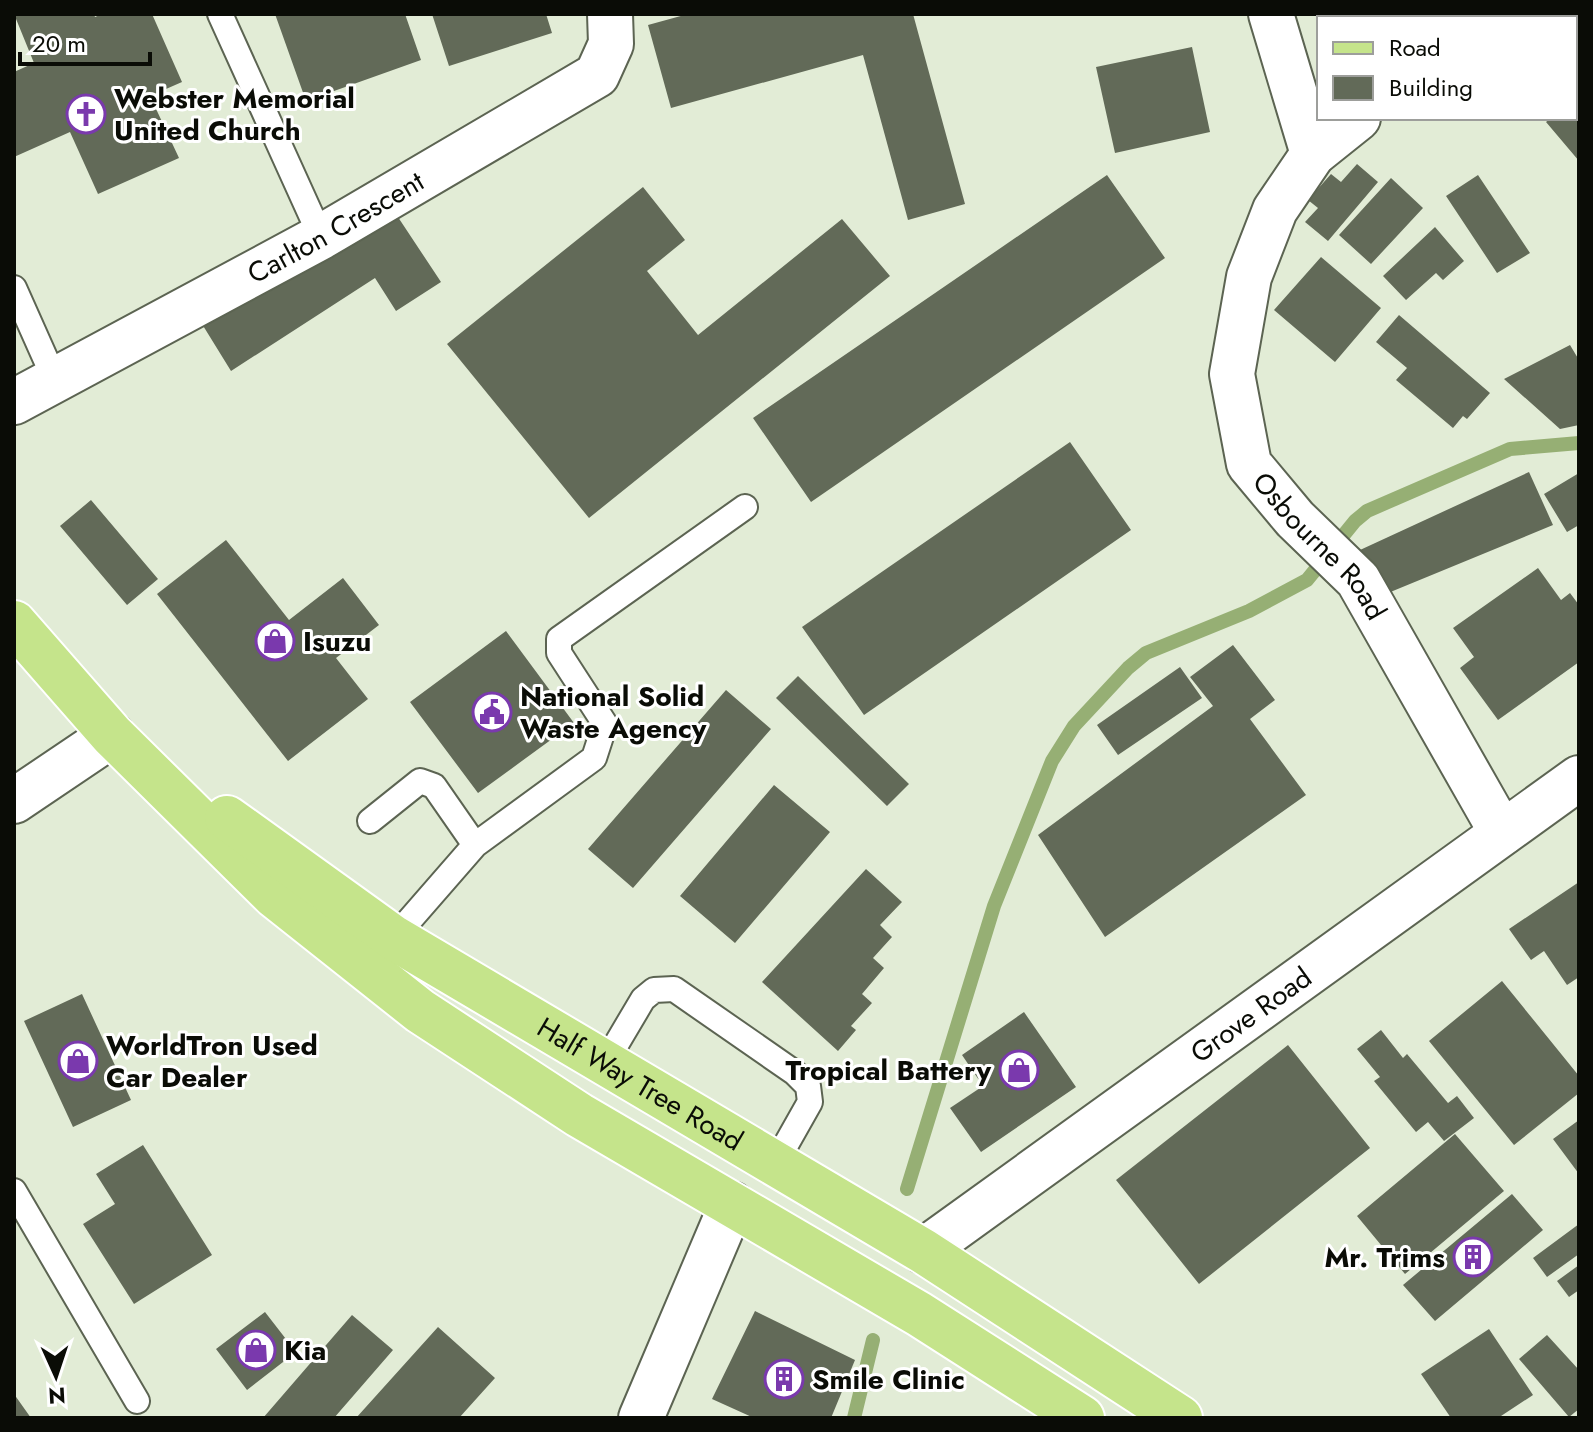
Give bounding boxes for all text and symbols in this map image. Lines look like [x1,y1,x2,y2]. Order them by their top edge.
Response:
scale bar [20,16,150,66]
legend [1317,16,1577,120]
text: 20 m [32,26,86,61]
text: Road [1389,30,1441,65]
text: Building [1389,70,1473,105]
place label: Webster Memorial United Church [114,78,355,151]
church icon: Webster Memorial United Church [65,93,107,135]
street label: Carlton Crescent [240,161,432,294]
street label: Osbourne Road [1243,463,1397,628]
shop icon: Isuzu [254,620,296,662]
place label: Isuzu [303,621,371,662]
place label: National Solid Waste Agency [520,676,707,749]
public building icon: National Solid Waste Agency [471,691,513,733]
street label: Grove Road [1182,957,1320,1073]
street label: Half Way Tree Road [529,1007,751,1161]
place label: WorldTron Used Car Dealer [106,1025,318,1098]
shop icon: WorldTron Used Car Dealer [57,1040,99,1082]
shop icon: Tropical Battery [998,1049,1040,1091]
place label: Tropical Battery [786,1050,991,1091]
building icon: Mr. Trims [1452,1236,1494,1278]
place label: Mr. Trims [1324,1237,1445,1278]
shop icon: Kia [235,1329,277,1371]
place label: Kia [284,1330,326,1371]
north arrow [16,1336,96,1416]
building icon: Smile Clinic [763,1358,805,1400]
place label: Smile Clinic [812,1359,965,1400]
text: N [47,1380,67,1412]

